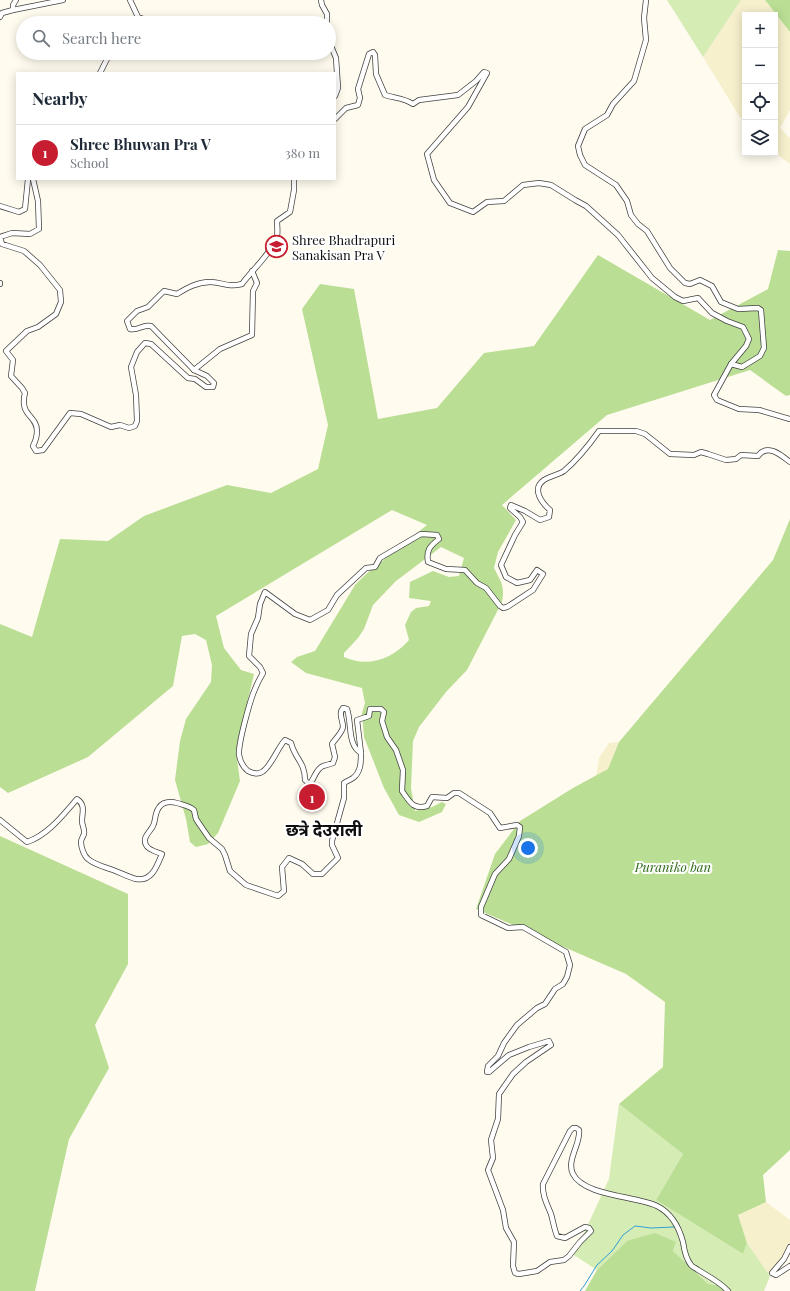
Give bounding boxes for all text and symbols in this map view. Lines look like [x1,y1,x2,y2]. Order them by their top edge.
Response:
map controls [742,12,778,156]
button: + [742,12,778,48]
search box [16,16,336,60]
icon: search [30,27,52,49]
text: Search here [62,28,141,48]
button: − [742,48,778,84]
button: locate [742,84,778,120]
text: Nearby [32,87,87,109]
button: layers [742,120,778,156]
text: Shree Bhuwan Pra V [70,134,211,154]
text: 1 [43,144,47,161]
text: 380 m [285,144,320,161]
text: School [70,154,109,171]
place label: Shree Bhadrapuri Sanakisan Pra V [292,231,395,263]
school or university icon: Shree Bhadrapuri Sanakisan Pra V [263,233,289,259]
pin: 1 [299,782,325,812]
district label: छत्रे देउराली [286,818,363,840]
your location [518,838,538,858]
park label: Puraniko ban [634,858,711,875]

